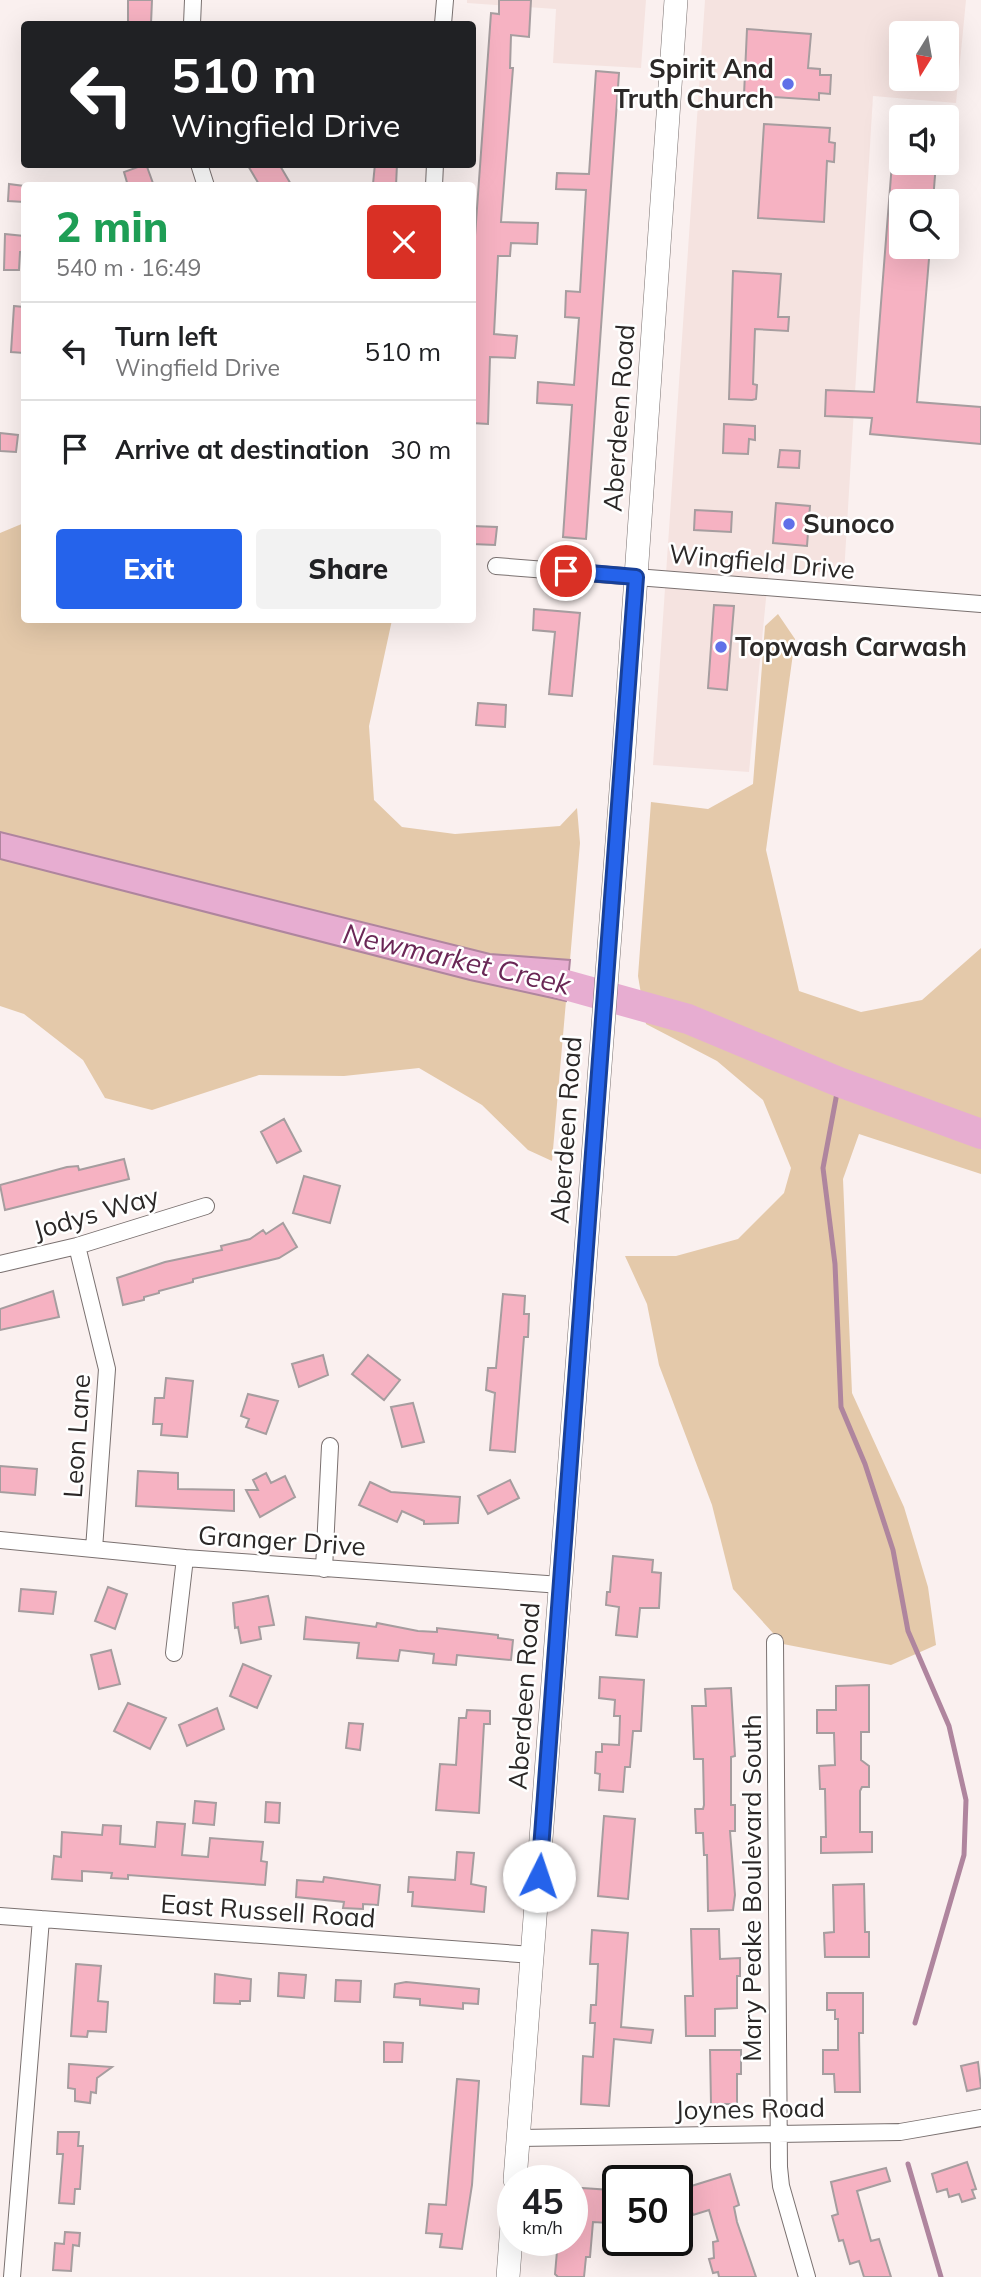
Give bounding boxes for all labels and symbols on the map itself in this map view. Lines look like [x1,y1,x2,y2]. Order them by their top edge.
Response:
north arrow [889,21,959,91]
place label: Spirit And Truth Church [614,52,774,115]
marker: Spirit And Truth Church [780,76,796,92]
street label: Aberdeen Road [595,323,642,513]
place label: Sunoco [803,507,895,540]
marker: Sunoco [781,516,797,532]
street label: Wingfield Drive [668,537,856,586]
pin [536,541,596,601]
place label: Topwash Carwash [735,630,967,663]
marker: Topwash Carwash [713,639,729,655]
water label: Newmarket Creek [340,915,576,1002]
street label: Aberdeen Road [542,1035,589,1225]
street label: Jodys Way [29,1179,163,1246]
street label: Leon Lane [56,1373,97,1499]
street label: Granger Drive [197,1518,367,1563]
street label: Aberdeen Road [500,1601,547,1791]
street label: Mary Peake Boulevard South [735,1714,768,2062]
position arrow [502,1839,576,1913]
street label: East Russell Road [160,1887,377,1934]
street label: Joynes Road [675,2091,825,2126]
speed limit sign: 50 [602,2165,693,2256]

